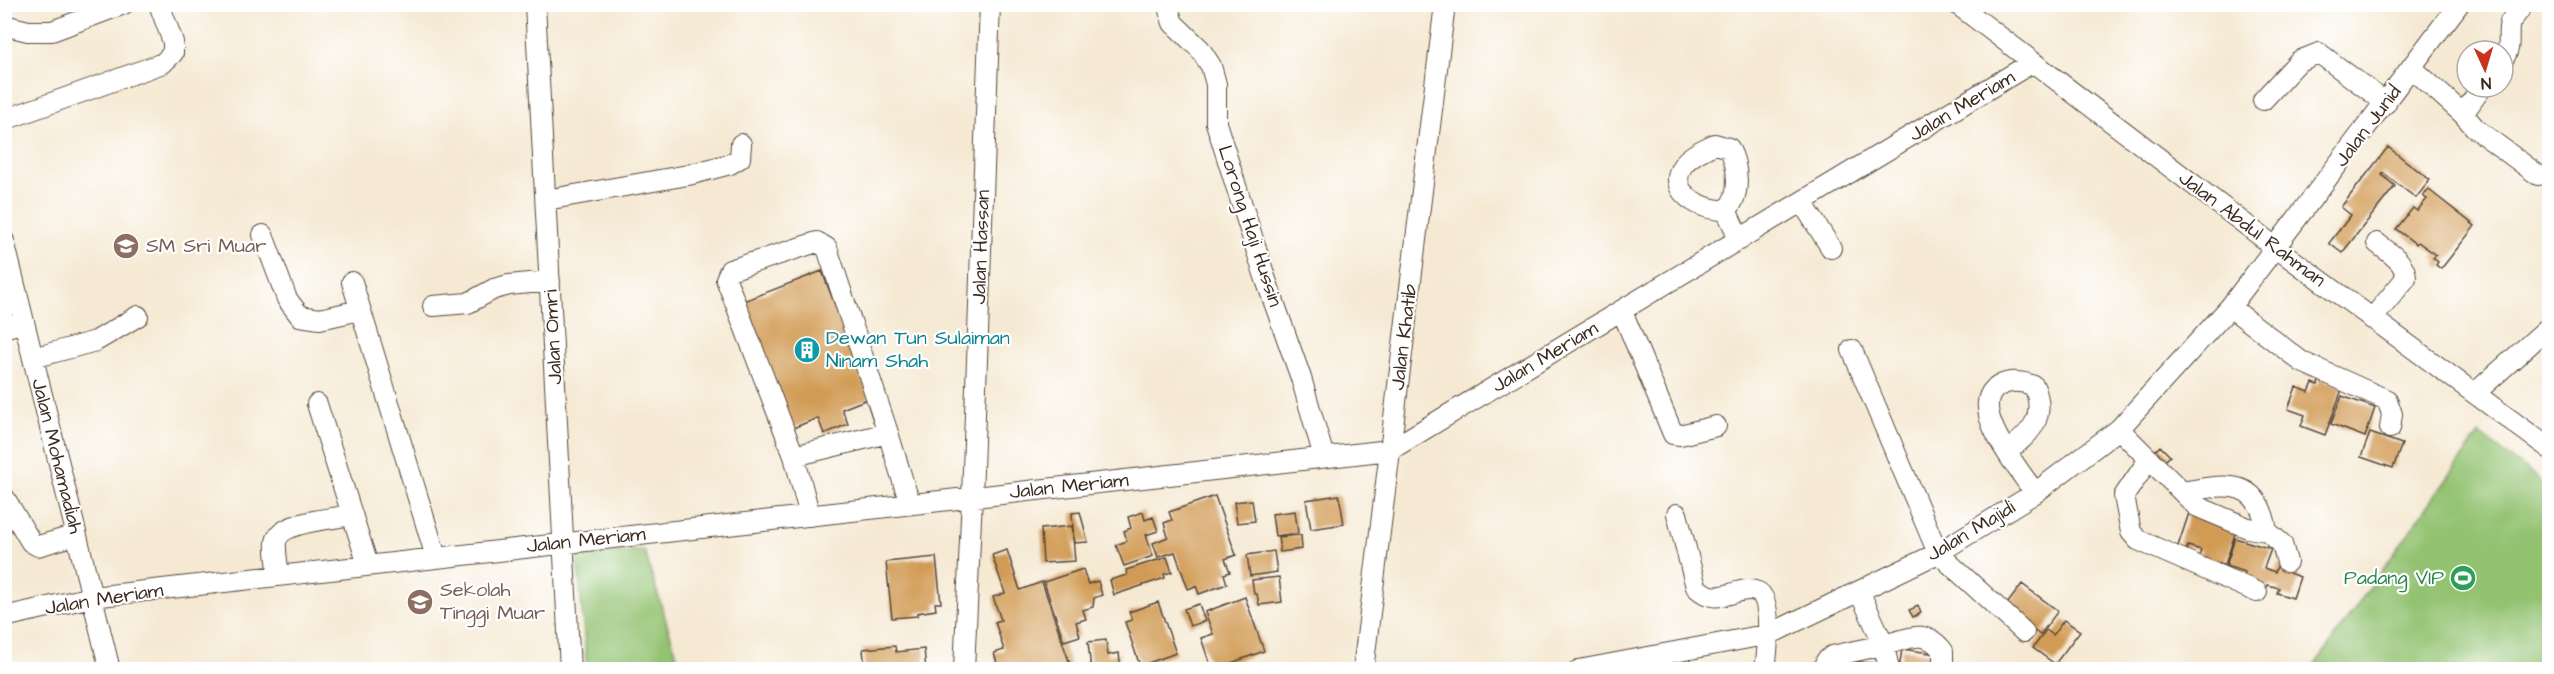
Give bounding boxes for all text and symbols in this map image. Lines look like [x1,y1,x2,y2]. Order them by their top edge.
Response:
north arrow [2455,39,2515,99]
street label: Jalan Meriam [1904,63,2021,149]
text: N [2480,72,2492,94]
street label: Jalan Junid [2328,79,2408,173]
street label: Lorong Haji Hussin [1210,142,1289,311]
street label: Jalan Abdul Rahman [2173,164,2331,294]
street label: Jalan Hassan [965,189,997,305]
school or university icon: SM Sri Muar [111,231,141,261]
place label: SM Sri Muar [146,232,266,260]
street label: Jalan Khatib [1384,282,1424,392]
street label: Jalan Omri [537,289,569,385]
street label: Jalan Meriam [1487,314,1604,400]
place label: Dewan Tun Sulaiman Ninam Shah [826,324,1010,375]
building icon: Dewan Tun Sulaiman Ninam Shah [792,335,822,365]
street label: Jalan Mohamadiah [24,375,90,537]
street label: Jalan Meriam [1008,466,1130,506]
street label: Jalan Majidi [1922,494,2020,568]
street label: Jalan Meriam [525,520,647,560]
sports icon: Padang VIP [2448,563,2478,593]
place label: Padang VIP [2344,564,2444,593]
street label: Jalan Meriam [43,576,166,622]
place label: Sekolah Tinggi Muar [440,576,545,628]
school or university icon: Sekolah Tinggi Muar [405,587,435,617]

